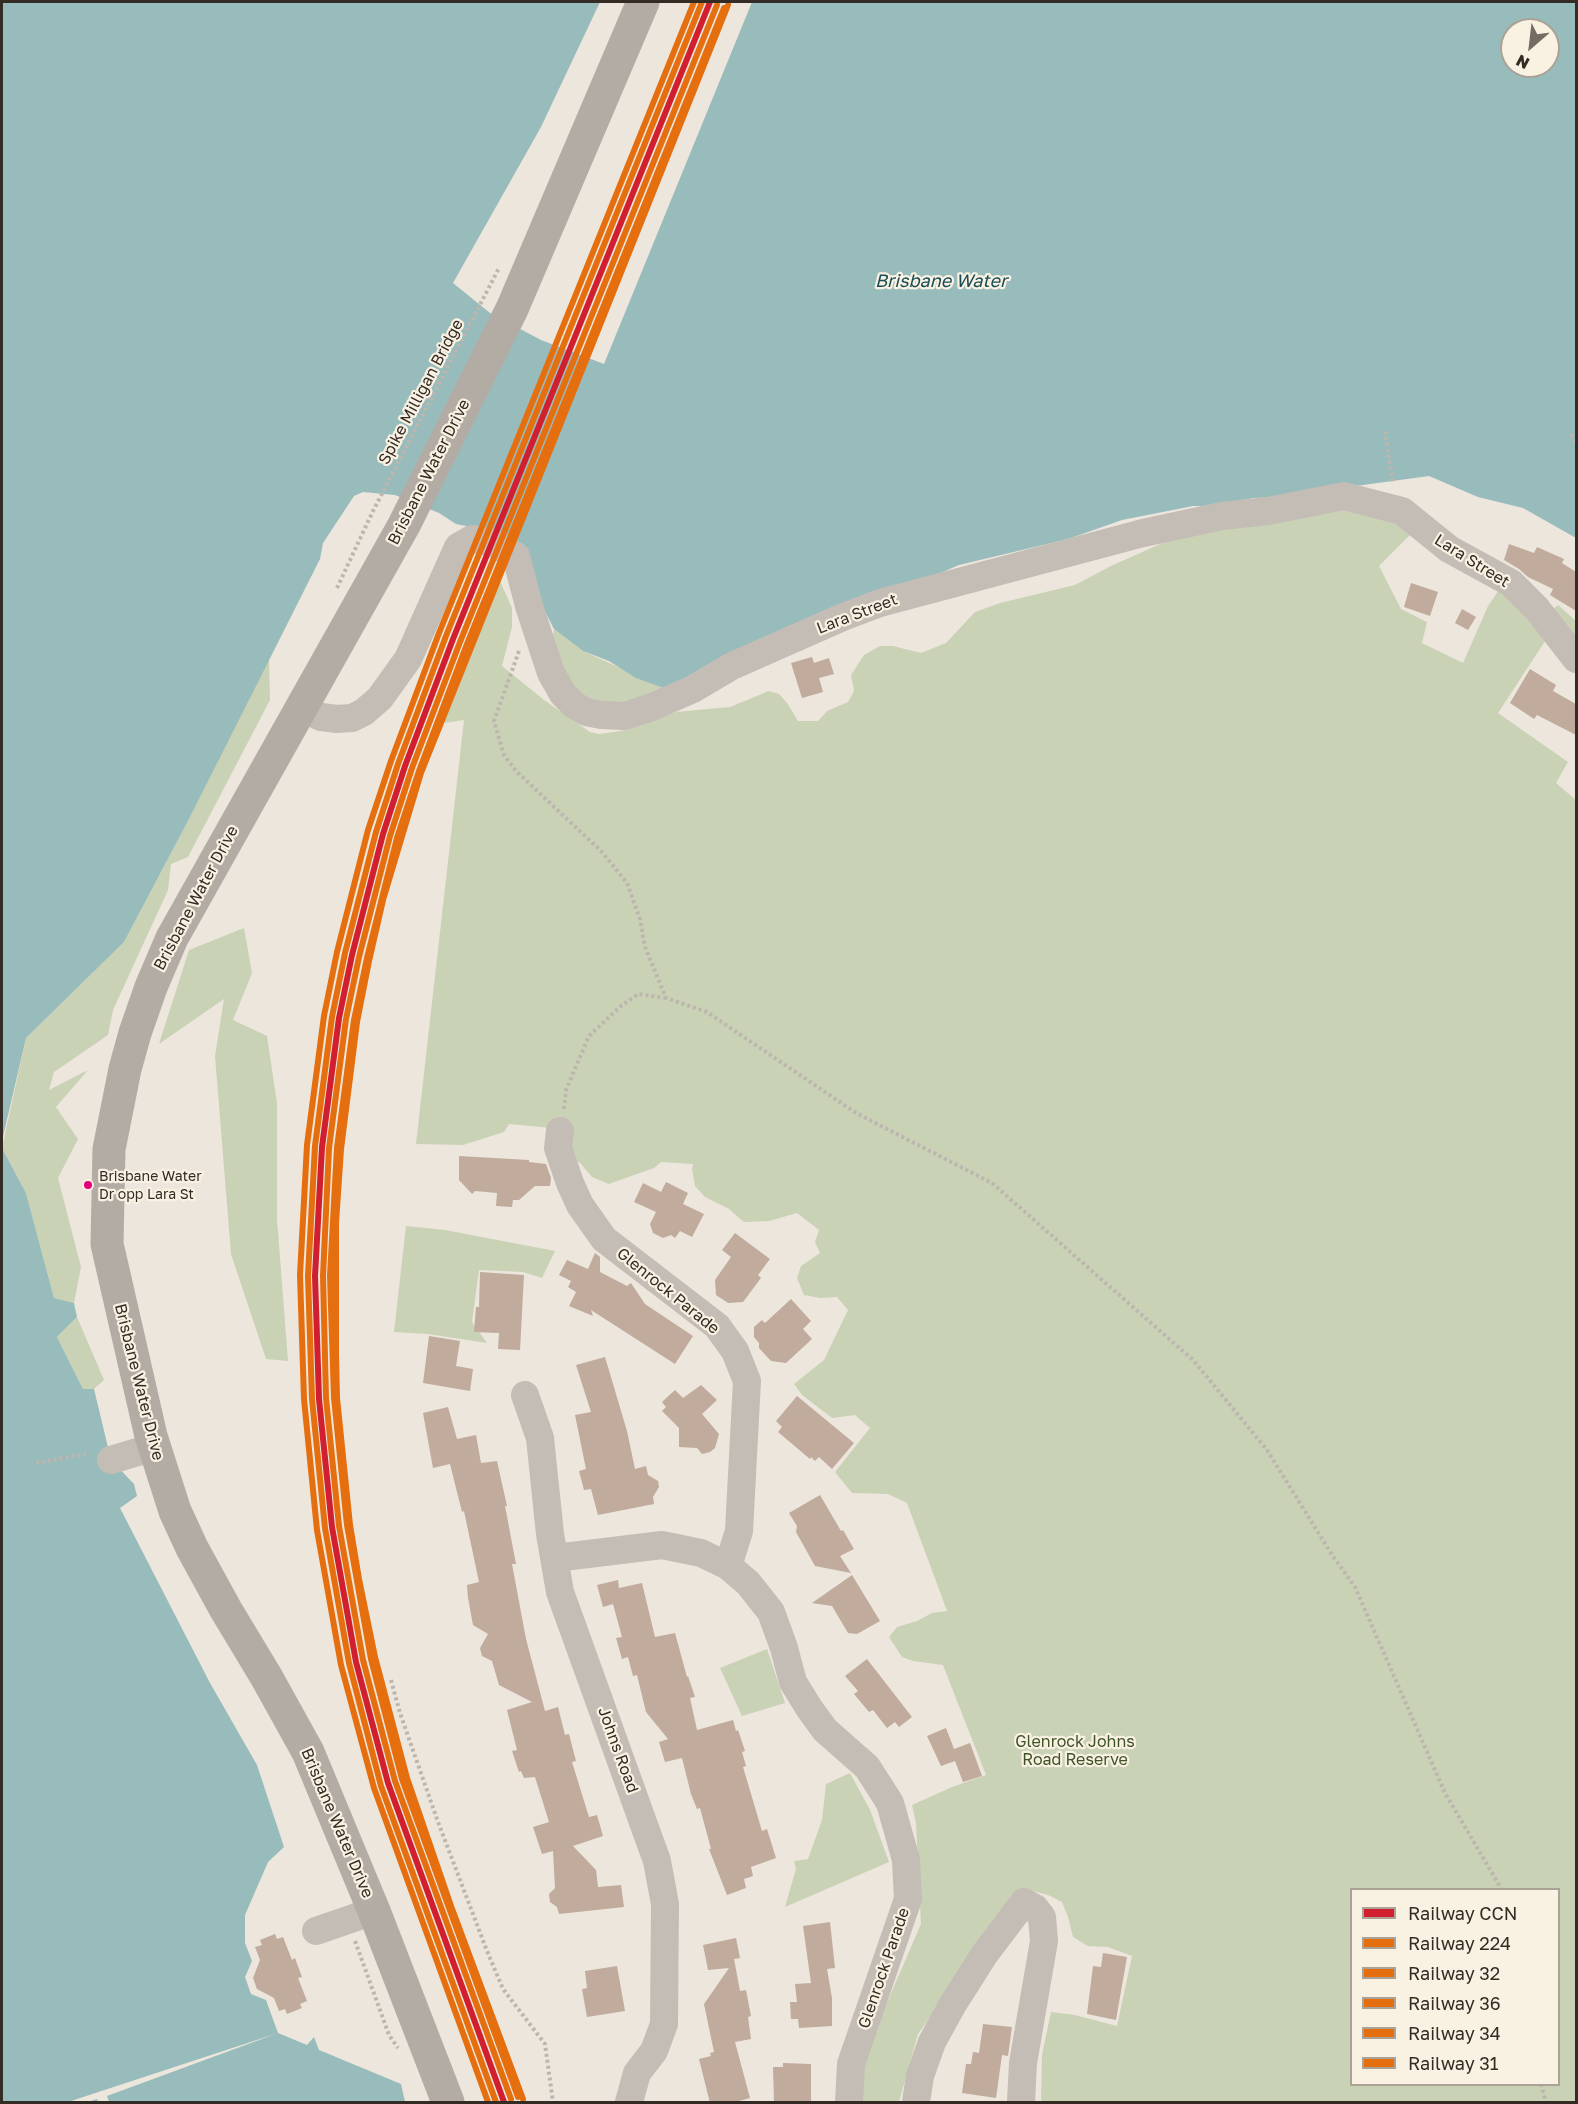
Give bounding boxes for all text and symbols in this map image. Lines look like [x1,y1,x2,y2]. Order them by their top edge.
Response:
north arrow [1500,18,1560,78]
text: N [1512,50,1533,74]
water label: Brisbane Water [875,270,1007,292]
street label: Spike Milligan Bridge [375,316,467,468]
street label: Brisbane Water Drive [384,396,474,548]
street label: Lara Street [1431,530,1513,592]
street label: Lara Street [814,590,900,638]
street label: Brisbane Water Drive [150,822,242,974]
place label: Brisbane Water Dr opp Lara St [99,1169,202,1202]
marker: Brisbane Water Dr opp Lara St [82,1179,94,1191]
street label: Glenrock Parade [613,1244,723,1338]
street label: Brisbane Water Drive [110,1302,168,1462]
street label: Johns Road [594,1705,642,1795]
park label: Glenrock Johns Road Reserve [1015,1732,1135,1770]
street label: Brisbane Water Drive [297,1745,377,1901]
legend [1350,1888,1560,2086]
text: Railway CCN [1408,1902,1517,1924]
street label: Glenrock Parade [854,1905,914,2031]
text: Railway 224 [1408,1932,1511,1954]
text: Railway 32 [1408,1962,1500,1984]
text: Railway 36 [1408,1992,1501,2014]
text: Railway 34 [1408,2022,1501,2044]
text: Railway 31 [1408,2052,1499,2074]

